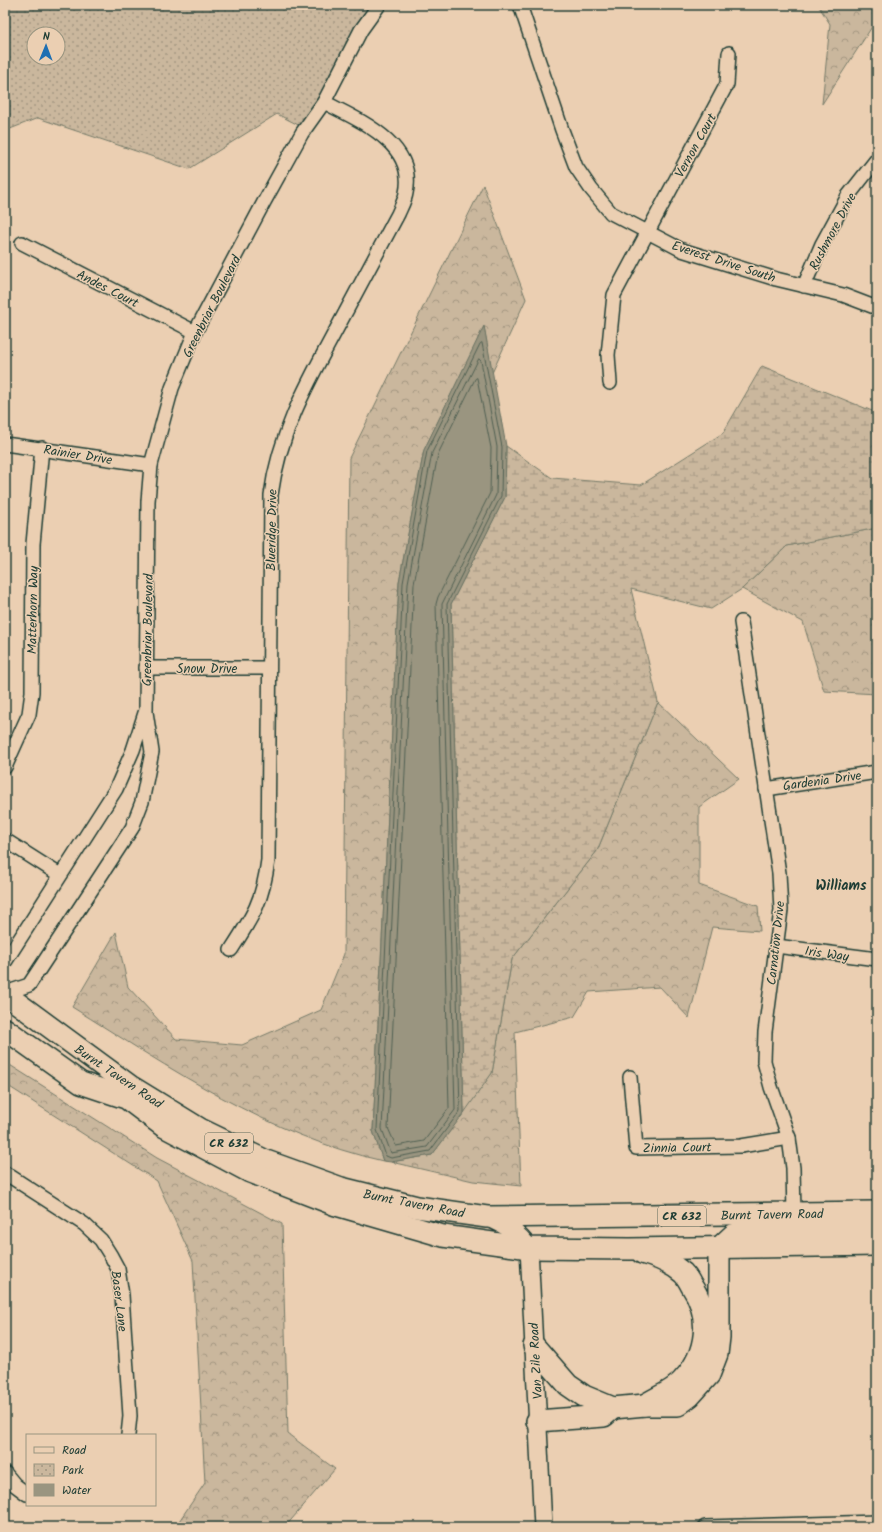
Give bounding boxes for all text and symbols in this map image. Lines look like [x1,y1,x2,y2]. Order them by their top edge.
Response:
north arrow [26,26,66,66]
text: N [43,28,50,46]
street label: Vernon Court [670,109,723,182]
street label: Rushmore Drive [804,189,863,274]
street label: Everest Drive South [669,236,778,289]
street label: Greenbriar Boulevard [177,251,247,362]
street label: Andes Court [73,265,143,314]
street label: Rainier Drive [42,440,114,471]
street label: Blueridge Drive [261,489,284,571]
street label: Matterhorn Way [22,565,45,654]
street label: Greenbriar Boulevard [137,573,160,686]
street label: Snow Drive [177,659,238,680]
street label: Gardenia Drive [782,766,863,797]
district label: Williams [816,875,867,897]
street label: Carnation Drive [762,900,791,986]
street label: Iris Way [803,941,851,968]
street label: Burnt Tavern Road [70,1040,167,1115]
road number: CR 632 [205,1133,253,1153]
street label: Zinnia Court [643,1137,713,1160]
street label: Burnt Tavern Road [361,1184,467,1225]
street label: Burnt Tavern Road [720,1204,824,1227]
road number: CR 632 [658,1206,706,1226]
street label: Baser Lane [104,1269,133,1333]
street label: Van Zile Road [524,1322,549,1400]
legend [26,1434,156,1506]
text: Road [62,1441,87,1460]
text: Park [62,1461,84,1480]
text: Water [62,1481,92,1500]

